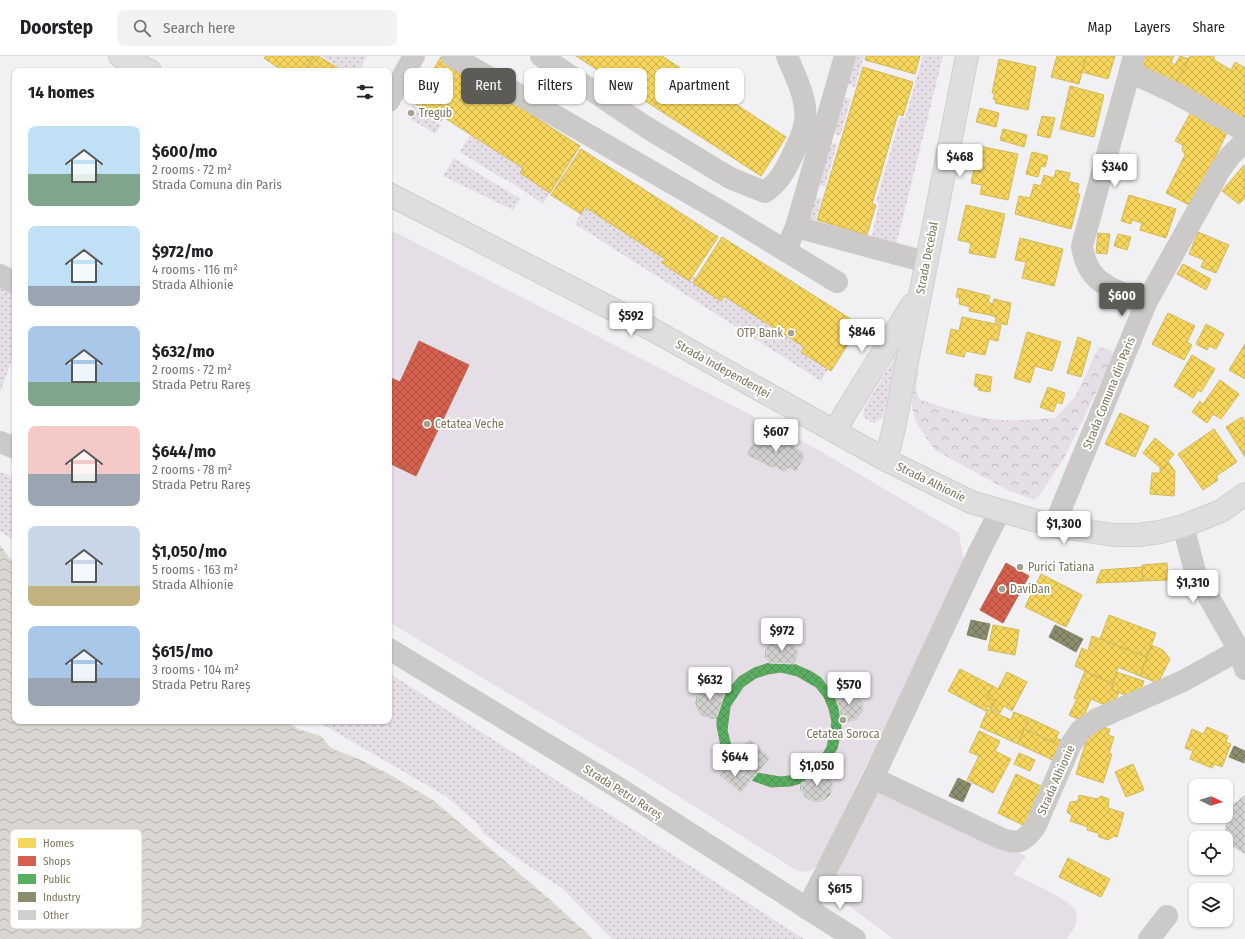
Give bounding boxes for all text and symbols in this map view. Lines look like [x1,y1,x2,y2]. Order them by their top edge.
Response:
search box [117,10,397,46]
text: Doorstep [20,16,93,39]
icon: search [131,17,153,39]
text: Search here [163,19,235,37]
text: Map [1088,19,1112,36]
text: Layers [1134,19,1170,36]
text: Share [1192,19,1225,36]
chip: Buy [404,68,453,104]
chip: Rent [461,68,516,104]
chip: Filters [524,68,586,104]
chip: New [594,68,647,104]
chip: Apartment [655,68,744,104]
icon: filters [354,81,376,103]
text: 14 homes [28,82,95,103]
place label: Tregub [419,106,452,120]
marker: Tregub [406,108,416,118]
text: $600/mo [152,141,217,162]
icon: home [60,142,108,190]
pin: $468 [936,144,984,178]
text: $468 [947,149,973,164]
pin: $340 [1091,154,1139,188]
text: $340 [1102,159,1128,174]
text: 2 rooms · 72 m² [152,162,232,177]
text: Strada Comuna din Paris [152,177,282,192]
street label: Strada Decebal [913,221,941,295]
text: $972/mo [152,241,213,262]
icon: home [60,242,108,290]
text: 4 rooms · 116 m² [152,262,238,277]
text: Strada Alhionie [152,277,233,292]
pin: $600 [1098,283,1146,317]
text: $600 [1108,288,1136,303]
pin: $592 [607,303,655,337]
text: $592 [618,308,644,323]
pin: $846 [838,319,886,353]
text: $846 [849,324,875,339]
place label: OTP Bank [737,326,783,340]
marker: OTP Bank [786,328,796,338]
street label: Strada Comuna din Paris [1080,335,1138,451]
street label: Strada Independenței [673,337,773,402]
text: $632/mo [152,341,215,362]
icon: home [60,342,108,390]
text: 2 rooms · 72 m² [152,362,232,377]
text: Strada Petru Rareș [152,377,251,392]
place label: Cetatea Veche [435,417,504,431]
marker: Cetatea Veche [422,419,432,429]
pin: $607 [752,419,800,453]
text: $607 [763,424,789,439]
text: $644/mo [152,441,216,462]
icon: home [60,442,108,490]
street label: Strada Alhionie [894,459,968,505]
text: 2 rooms · 78 m² [152,462,232,477]
text: Strada Petru Rareș [152,477,251,492]
pin: $1,300 [1031,511,1097,545]
text: $1,300 [1047,516,1082,531]
text: $1,050/mo [152,541,227,562]
icon: home [60,542,108,590]
place label: Purici Tatiana [1028,560,1094,574]
text: 5 rooms · 163 m² [152,562,238,577]
marker: Purici Tatiana [1015,562,1025,572]
pin: $1,310 [1160,570,1226,604]
text: $1,310 [1176,575,1210,590]
text: Strada Alhionie [152,577,233,592]
place label: DaviDan [1010,582,1050,596]
marker: DaviDan [997,584,1007,594]
pin: $972 [758,618,806,652]
text: $972 [770,623,794,638]
text: $615/mo [152,641,213,662]
icon: home [60,642,108,690]
text: 3 rooms · 104 m² [152,662,239,677]
pin: $632 [686,667,734,701]
text: $632 [697,672,723,687]
pin: $570 [825,672,873,706]
text: Strada Petru Rareș [152,677,251,692]
text: $570 [836,677,862,692]
marker: Cetatea Soroca [838,715,848,725]
place label: Cetatea Soroca [806,727,880,741]
street label: Strada Alhionie [1034,743,1078,817]
pin: $644 [711,744,759,778]
text: $644 [722,749,748,764]
pin: $1,050 [784,753,850,787]
text: $1,050 [800,758,834,773]
street label: Strada Petru Rareș [580,762,665,823]
north arrow [1189,779,1233,823]
map controls [1189,779,1233,927]
legend [10,829,142,929]
button: locate [1189,831,1233,875]
text: Homes [43,837,74,850]
text: Shops [43,855,71,868]
text: Public [43,873,71,886]
pin: $615 [816,876,864,910]
text: $615 [828,881,852,896]
button: layers [1189,883,1233,927]
text: Industry [43,891,80,904]
text: Other [43,909,69,922]

